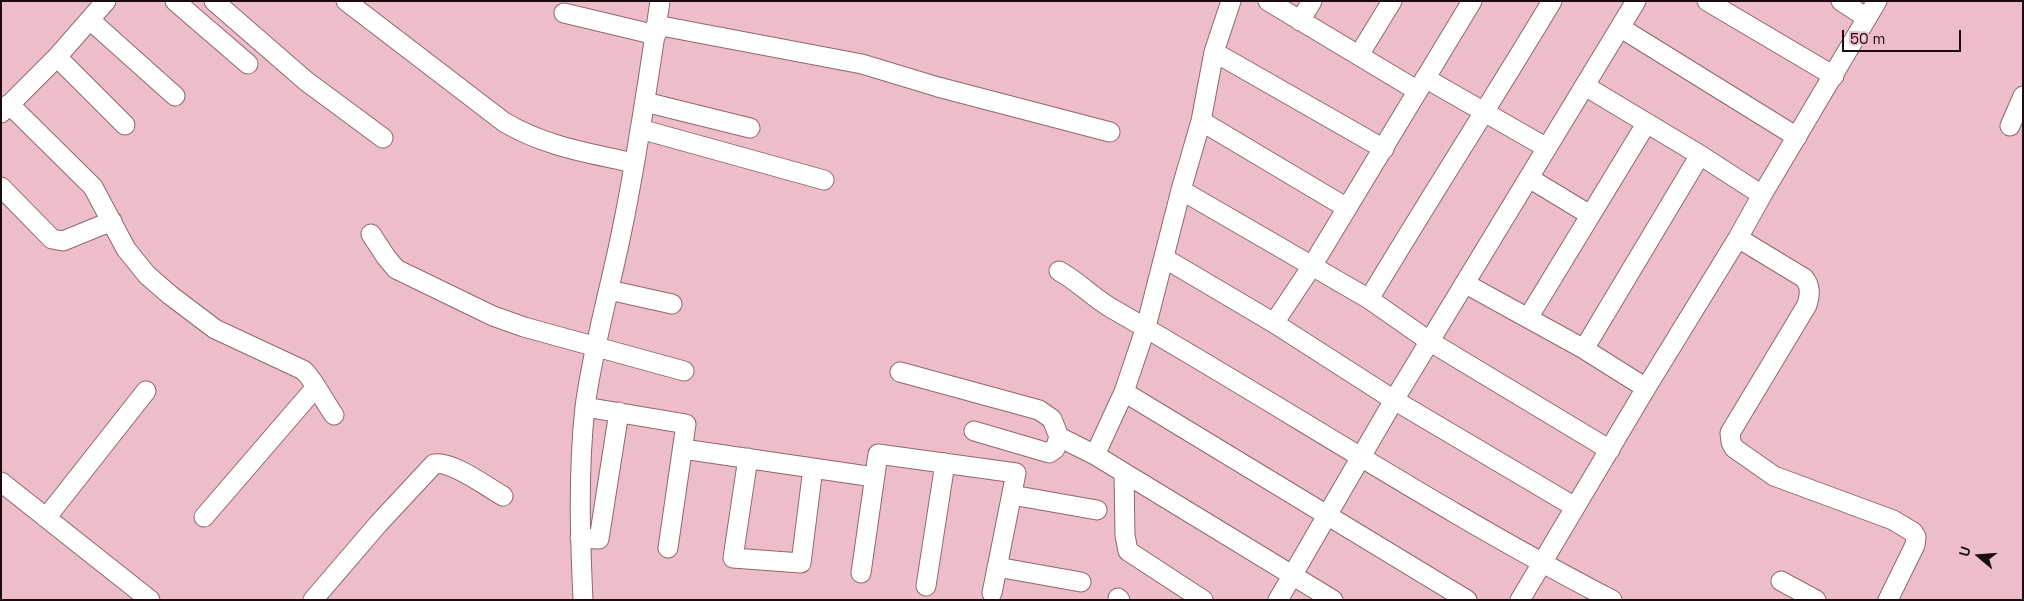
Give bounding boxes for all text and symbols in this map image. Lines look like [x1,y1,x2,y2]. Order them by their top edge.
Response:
scale bar [1844,20,1963,52]
text: 50 m [1850,29,1885,48]
north arrow [1954,531,2004,581]
text: U [1955,544,1975,559]

